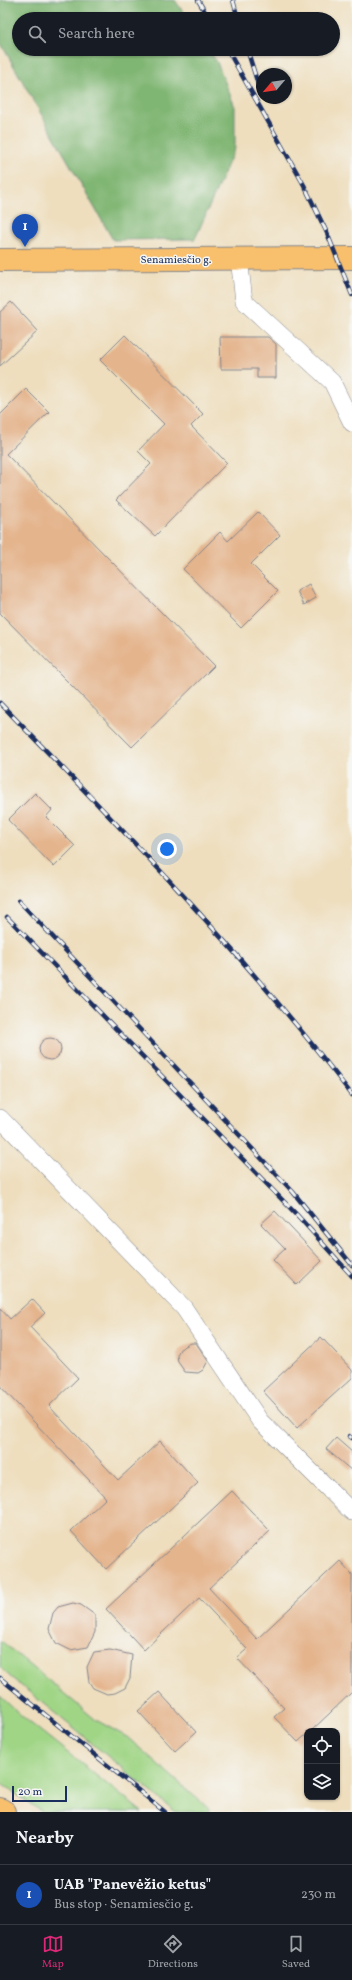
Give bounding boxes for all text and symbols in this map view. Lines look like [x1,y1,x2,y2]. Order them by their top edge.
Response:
search box [12,12,340,56]
icon: search [26,23,48,45]
text: Search here [58,24,135,45]
north arrow [256,68,292,104]
pin: 1 [12,214,38,247]
street label: Senamiesčio g. [141,253,212,268]
your location [157,839,177,859]
map controls [304,1728,340,1800]
button: locate [304,1728,340,1764]
button: layers [304,1764,340,1800]
scale bar [12,1784,67,1803]
text: 20 m [18,1785,42,1800]
text: Nearby [16,1827,74,1850]
text: UAB "Panevėžio ketus" [54,1875,211,1896]
text: 1 [26,1886,32,1904]
text: 230 m [301,1886,336,1904]
text: Bus stop · Senamiesčio g. [54,1896,193,1914]
tab: Map [42,1933,64,1972]
tab: Directions [148,1933,198,1972]
tab: Saved [282,1933,310,1972]

